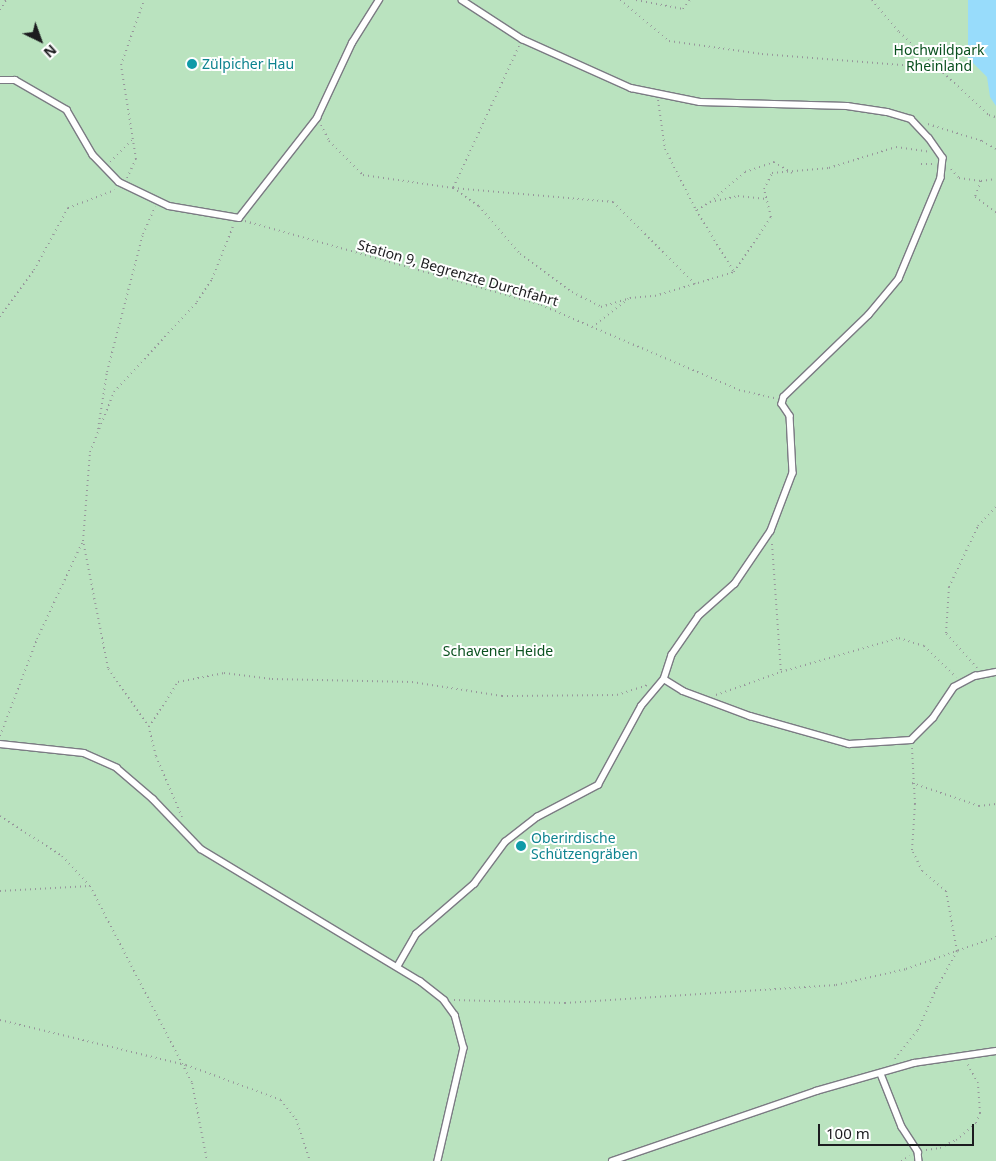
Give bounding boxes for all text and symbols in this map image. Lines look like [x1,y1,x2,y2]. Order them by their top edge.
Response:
north arrow [15,15,65,65]
text: N [40,41,61,62]
park label: Hochwildpark Rheinland [894,42,984,74]
place label: Zülpicher Hau [202,56,294,72]
marker: Zülpicher Hau [186,58,198,70]
street label: Station 9, Begrenzte Durchfahrt [356,236,560,310]
park label: Schavener Heide [443,643,553,659]
place label: Oberirdische Schützengräben [531,830,638,862]
marker: Oberirdische Schützengräben [515,840,527,852]
scale bar [821,1114,977,1146]
text: 100 m [826,1123,870,1143]

